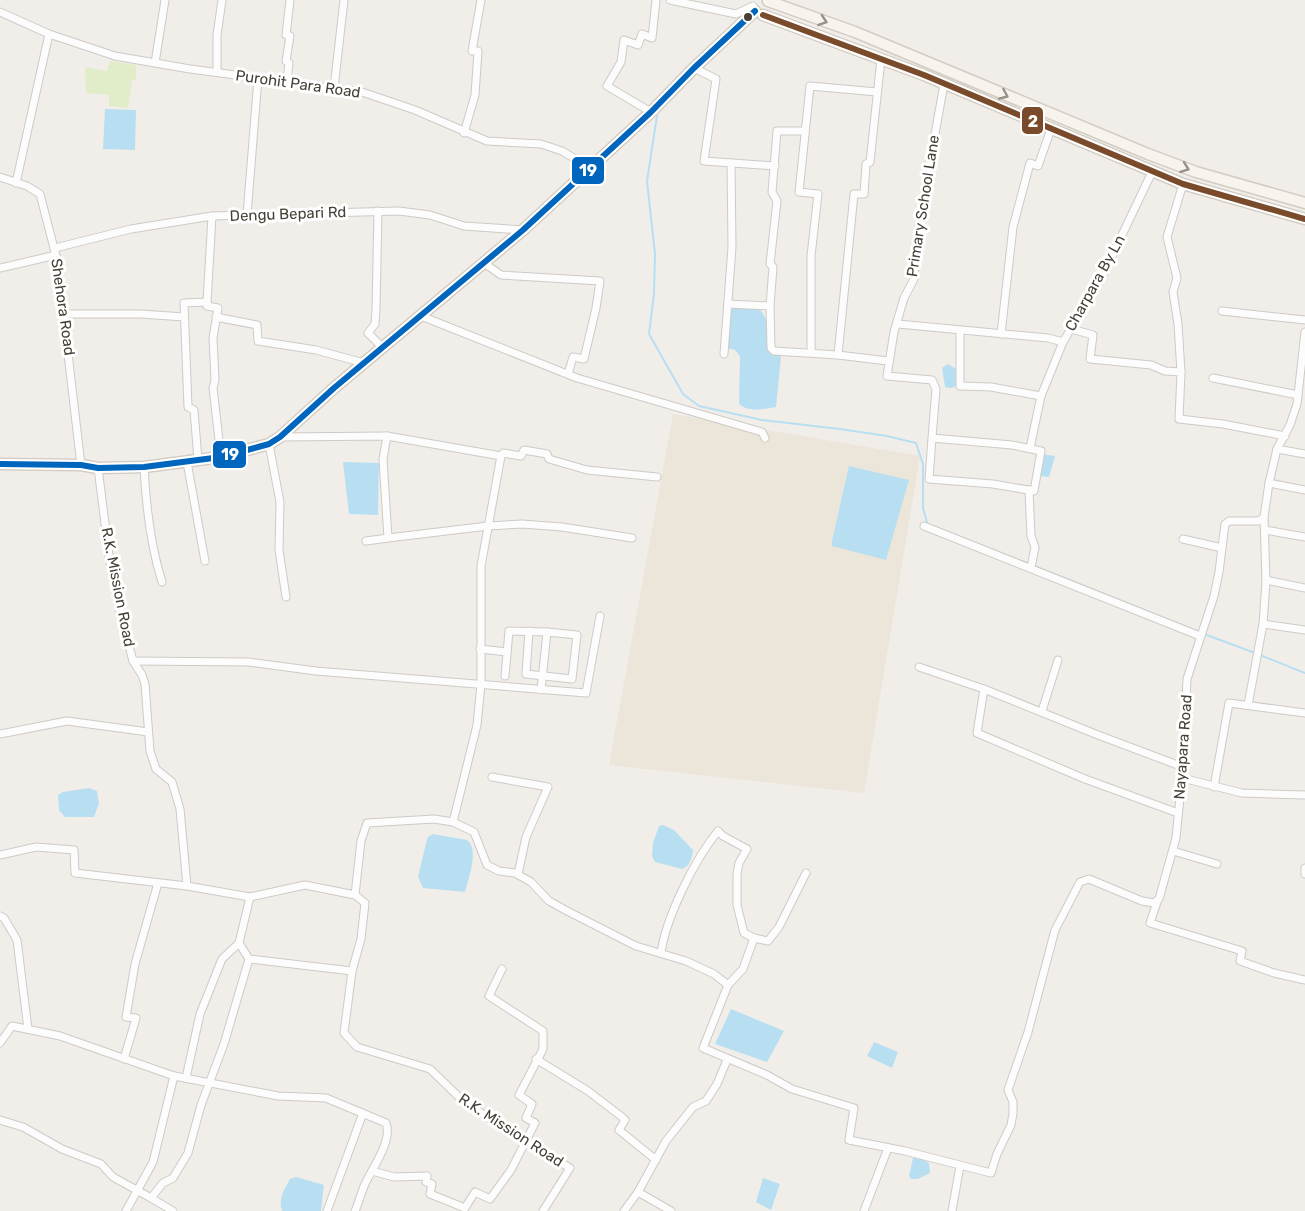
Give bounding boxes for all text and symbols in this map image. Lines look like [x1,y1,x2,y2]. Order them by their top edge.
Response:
unlabelled marker [742,11,754,23]
one-way arrow [817,14,828,26]
street label: Purohit Para Road [234,66,362,102]
one-way arrow [998,87,1009,99]
line badge: 2 [1021,106,1044,135]
text: 2 [1028,112,1038,131]
street label: Primary School Lane [903,134,943,278]
line badge: 19 [571,156,605,185]
one-way arrow [1179,160,1189,173]
text: 19 [579,161,597,180]
street label: Dengu Bepari Rd [229,203,347,225]
street label: Charpara By Ln [1061,232,1129,334]
street label: Shehora Road [47,257,79,357]
line badge: 19 [212,440,247,469]
text: 19 [221,445,239,464]
street label: R.K. Mission Road [98,526,138,648]
street label: Nayapara Road [1170,694,1196,800]
street label: R.K. Mission Road [455,1089,567,1171]

